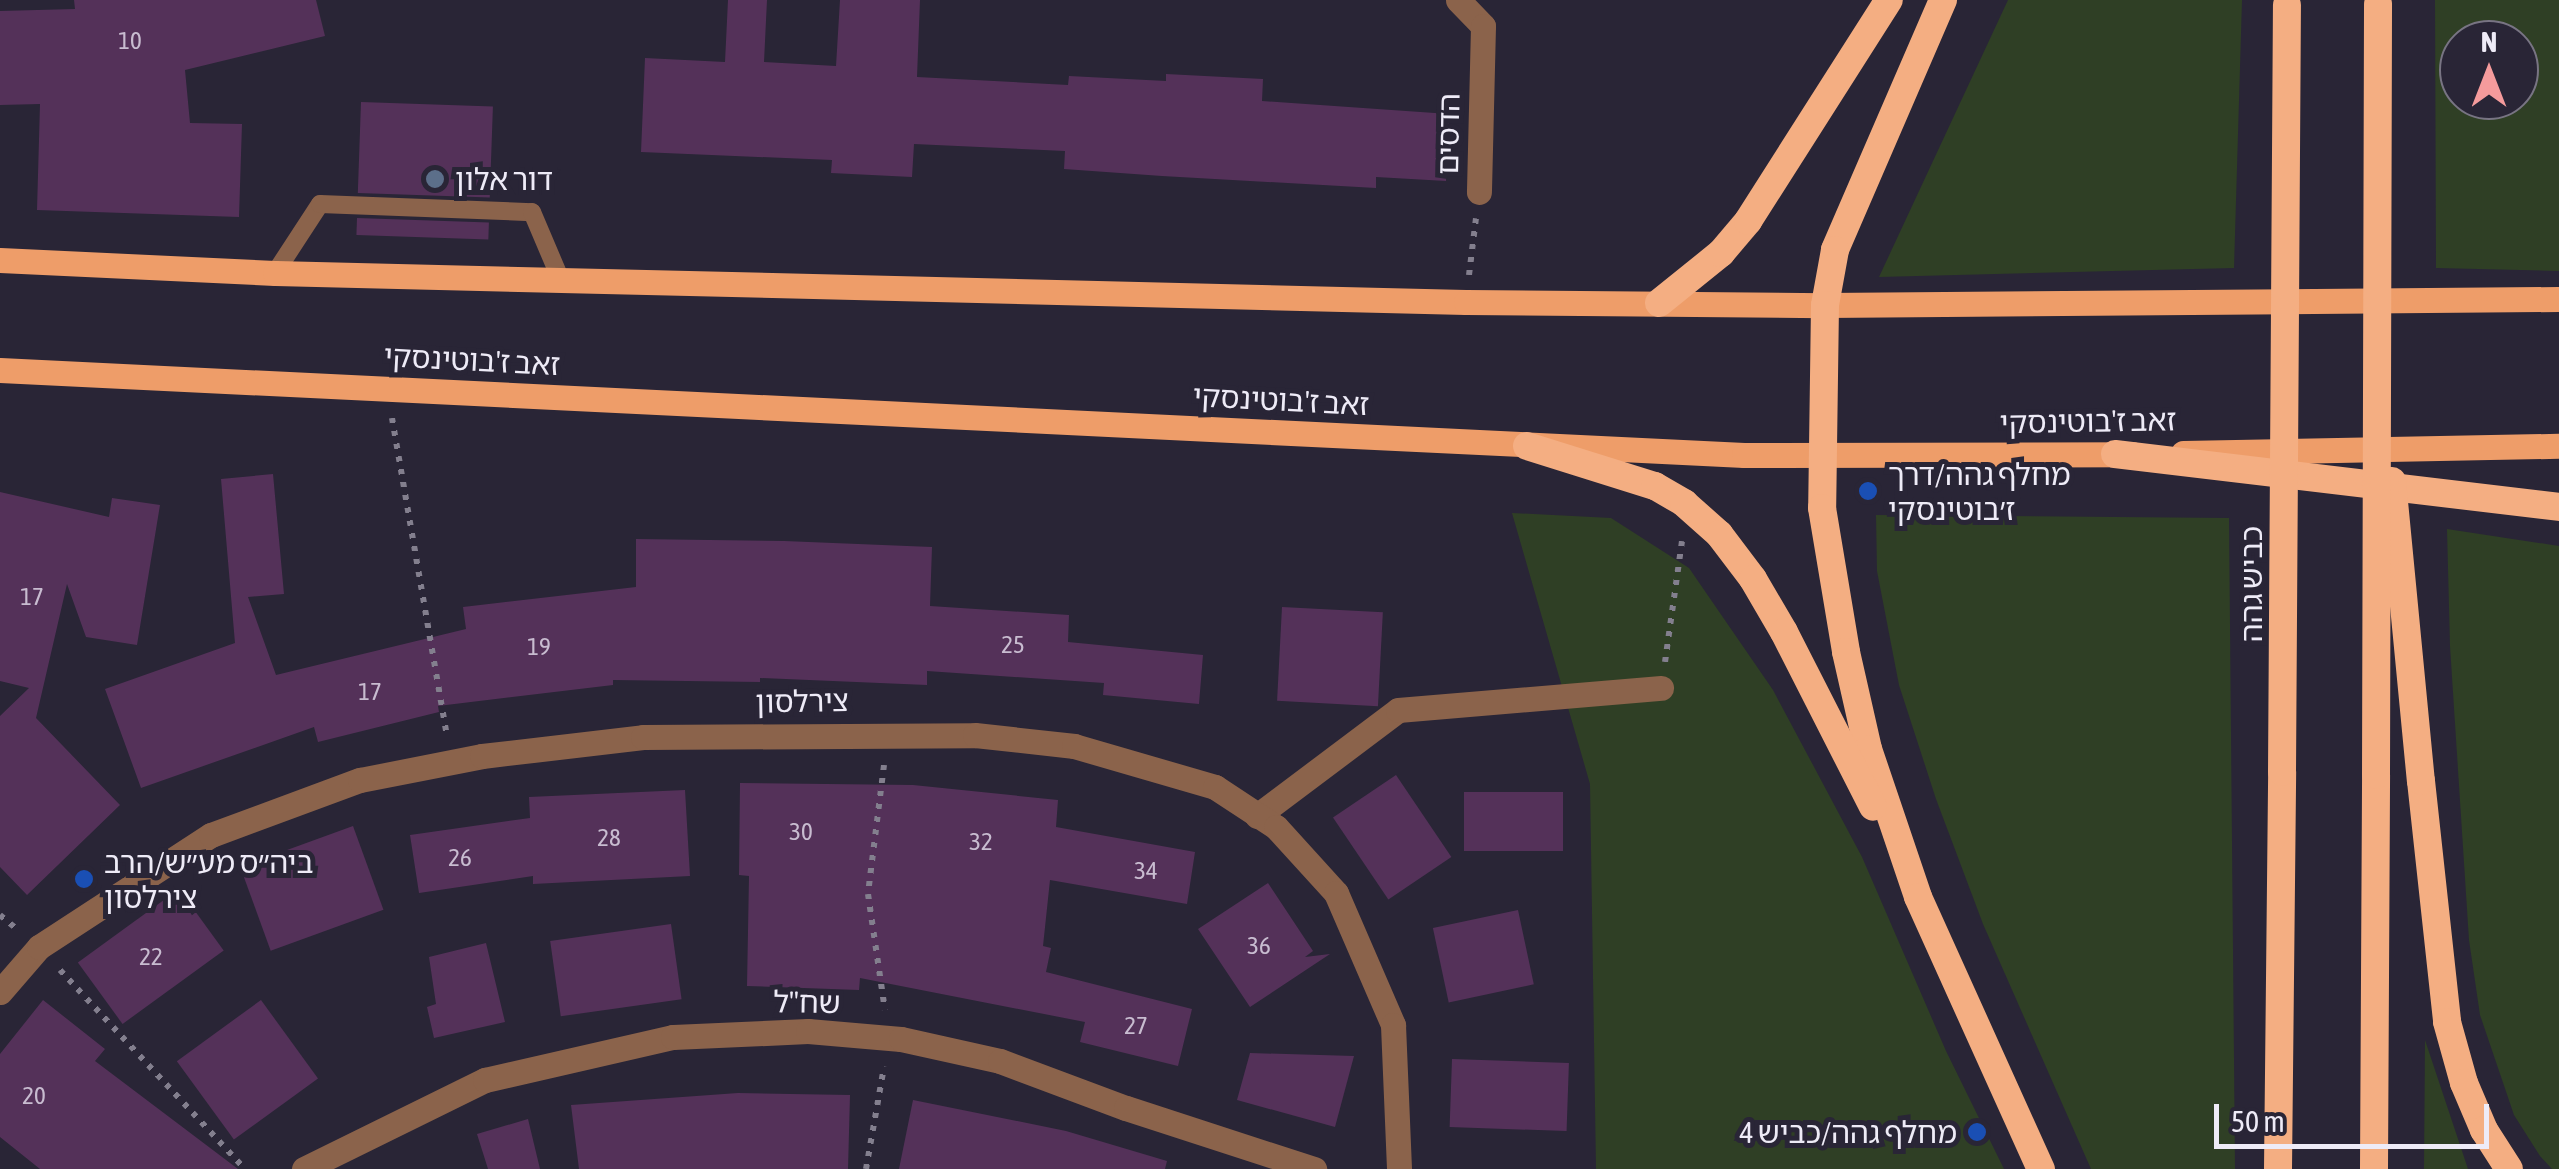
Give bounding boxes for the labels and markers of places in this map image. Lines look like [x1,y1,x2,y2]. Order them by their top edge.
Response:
place label: דור אלון [455,161,553,197]
marker: דור אלון [424,168,446,190]
place label: מחלף גהה/דרך ז׳בוטינסקי [1888,456,2071,526]
marker: מחלף גהה/דרך ז׳בוטינסקי [1857,480,1879,502]
place label: ביה״ס מע״ש/הרב צירלסון [104,844,314,914]
marker: ביה״ס מע״ש/הרב צירלסון [73,868,95,890]
place label: מחלף גהה/כביש 4 [1740,1114,1957,1150]
marker: מחלף גהה/כביש 4 [1966,1121,1988,1143]

